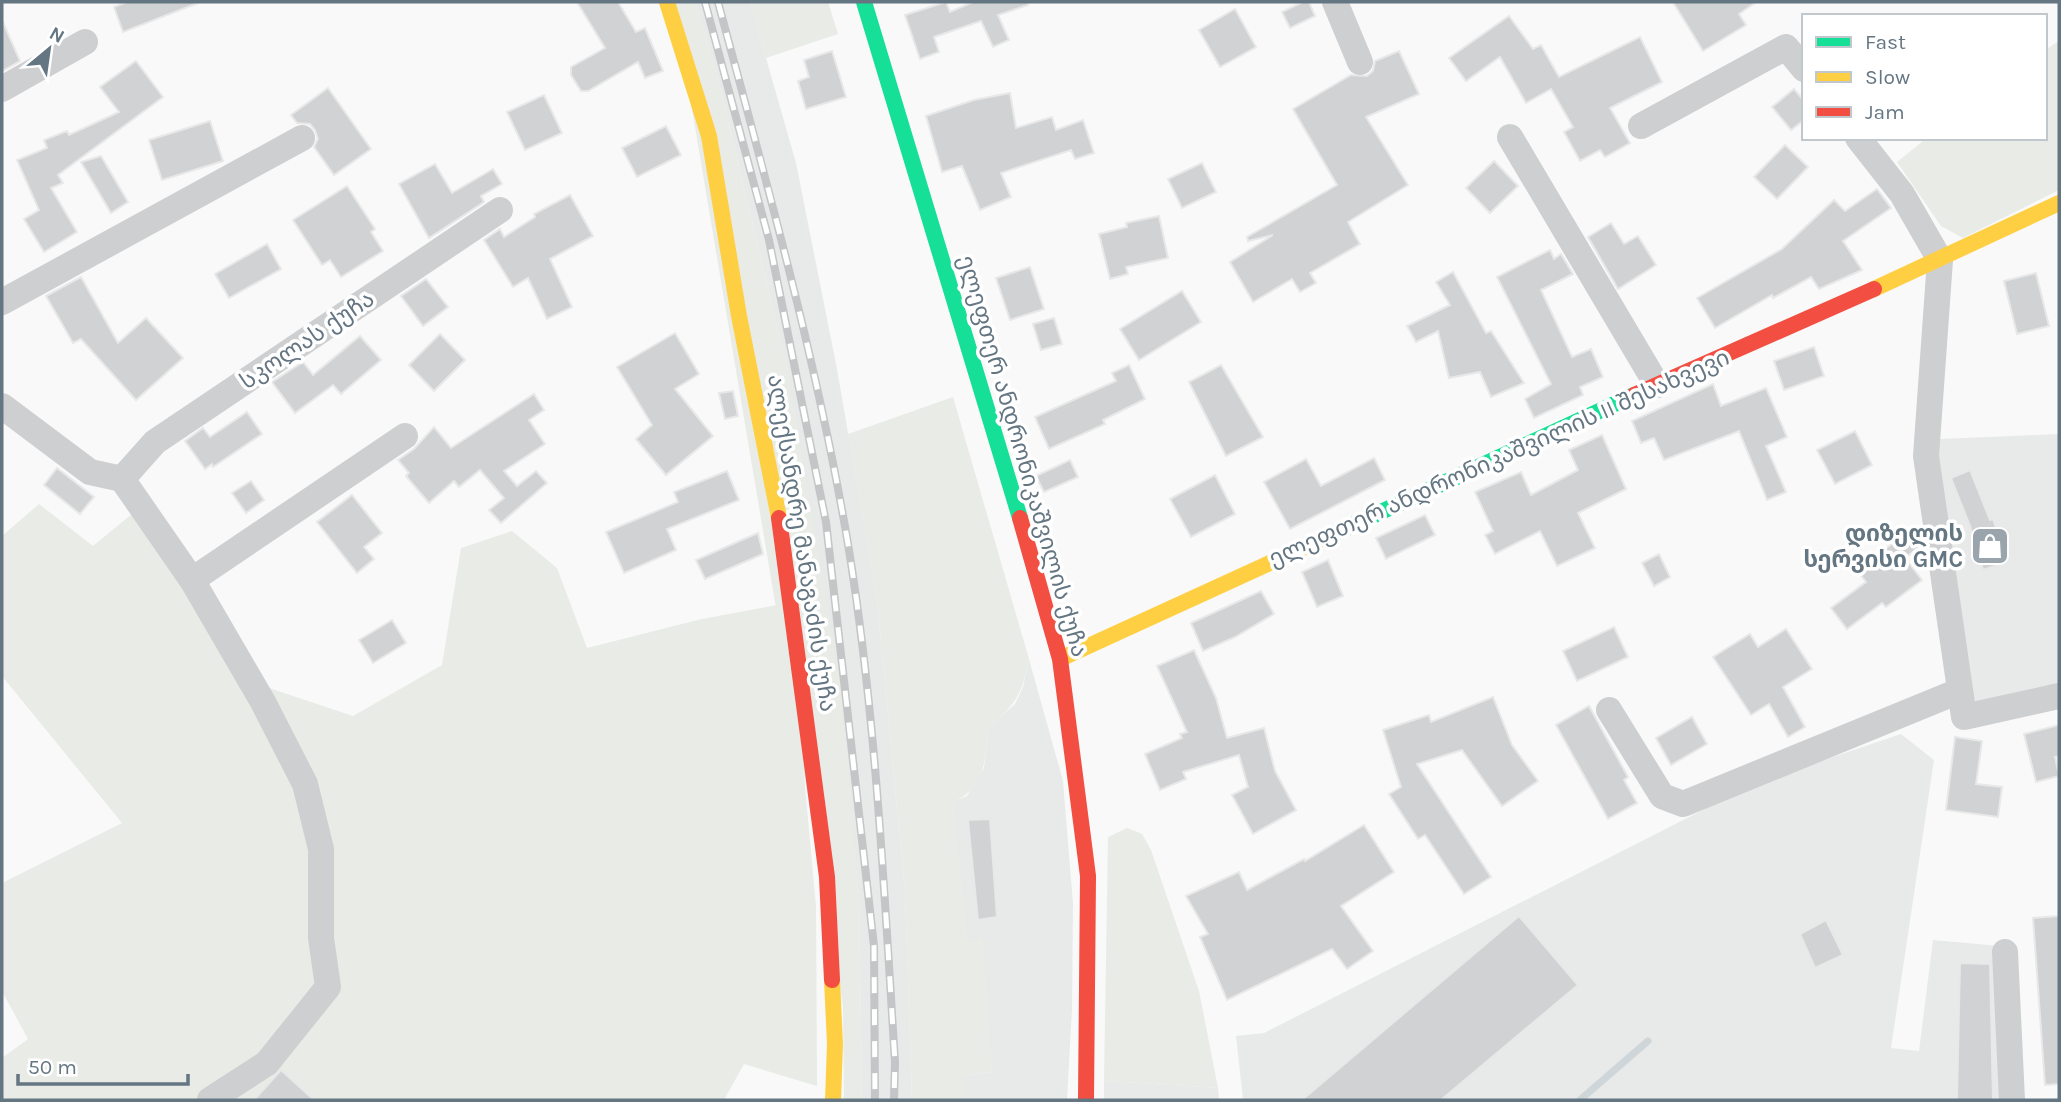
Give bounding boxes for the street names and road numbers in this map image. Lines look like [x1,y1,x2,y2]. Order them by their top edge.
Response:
street label: ელეფთერ ანდრონიკაშვილის ქუჩა [953,252,1093,660]
street label: სკოლას ქუჩა [235,285,379,395]
street label: ელეფთერ ანდრონიკაშვილის II შესახვევი [1264,344,1734,572]
street label: ალექსანდრე მანაგაძის ქუჩა [762,372,842,714]

